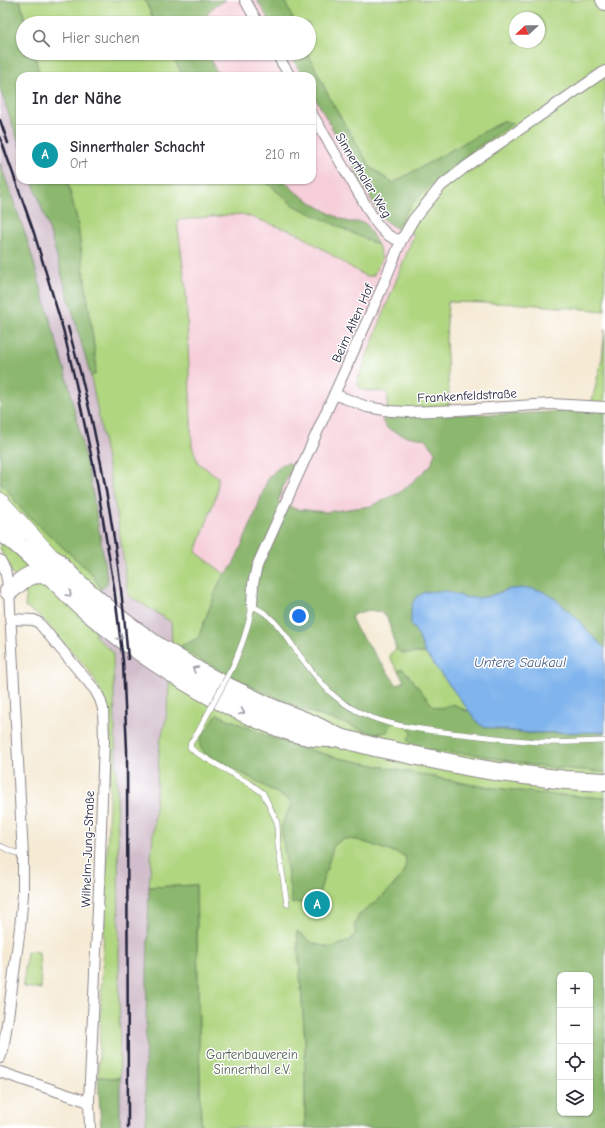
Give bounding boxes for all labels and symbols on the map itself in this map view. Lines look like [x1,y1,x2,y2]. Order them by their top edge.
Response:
north arrow [509,12,545,48]
street label: Sinnerthaler Weg [332,130,395,220]
street label: Beim Alten Hof [328,280,377,365]
street label: Frankenfeldstraße [417,385,518,406]
one-way arrow [64,589,72,597]
your location [289,606,309,626]
one-way arrow [116,632,123,640]
water label: Untere Saukaul [474,654,567,671]
one-way arrow [193,667,200,674]
one-way arrow [239,708,246,716]
street label: Wilhelm-Jung-Straße [78,790,97,908]
pin: A [304,889,330,919]
park label: Gartenbauverein Sinnerthal e.V. [206,1047,298,1077]

